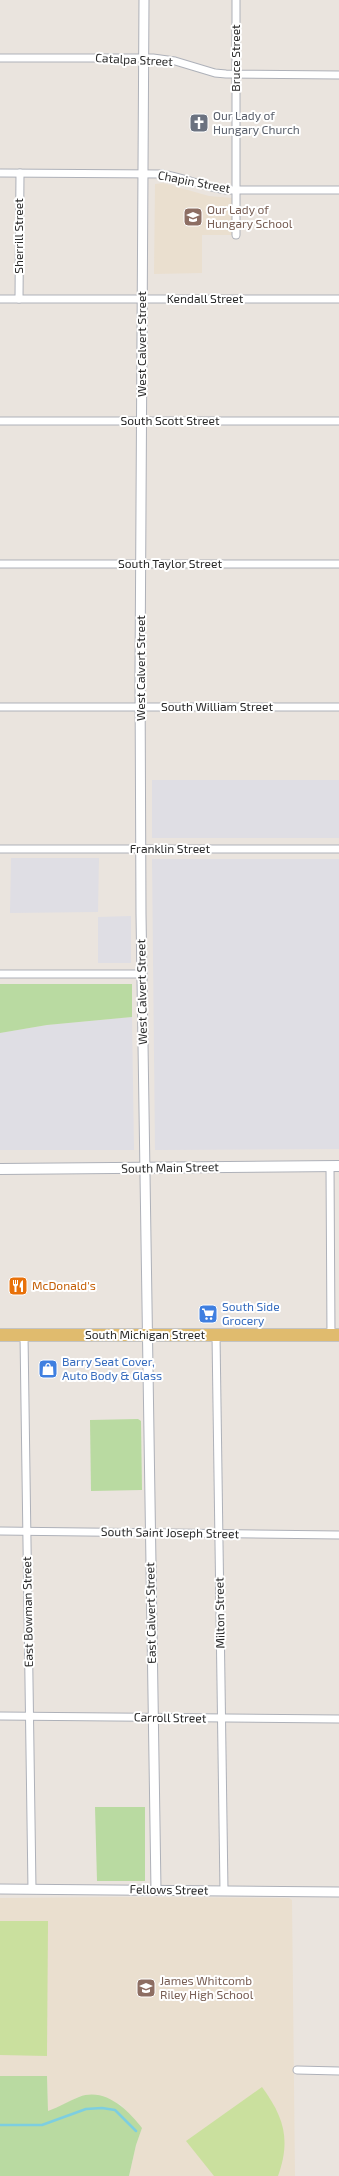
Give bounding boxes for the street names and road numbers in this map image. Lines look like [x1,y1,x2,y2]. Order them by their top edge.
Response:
street label: Bruce Street [228,24,242,92]
street label: Catalpa Street [95,50,174,68]
street label: Chapin Street [157,167,232,195]
street label: Sherrill Street [11,198,25,274]
street label: West Calvert Street [134,291,148,397]
street label: Kendall Street [167,291,244,305]
street label: South Scott Street [120,413,220,427]
street label: South Taylor Street [118,556,222,570]
street label: West Calvert Street [133,615,147,721]
street label: South William Street [161,699,273,713]
street label: Franklin Street [130,841,211,855]
street label: West Calvert Street [133,939,149,1045]
street label: South Main Street [121,1159,219,1175]
street label: South Michigan Street [85,1327,205,1341]
street label: South Saint Joseph Street [101,1524,240,1540]
street label: East Bowman Street [19,1556,35,1668]
street label: East Calvert Street [142,1562,158,1664]
street label: Milton Street [211,1577,227,1649]
street label: Carroll Street [134,1709,207,1725]
street label: Fellows Street [130,1881,209,1897]

